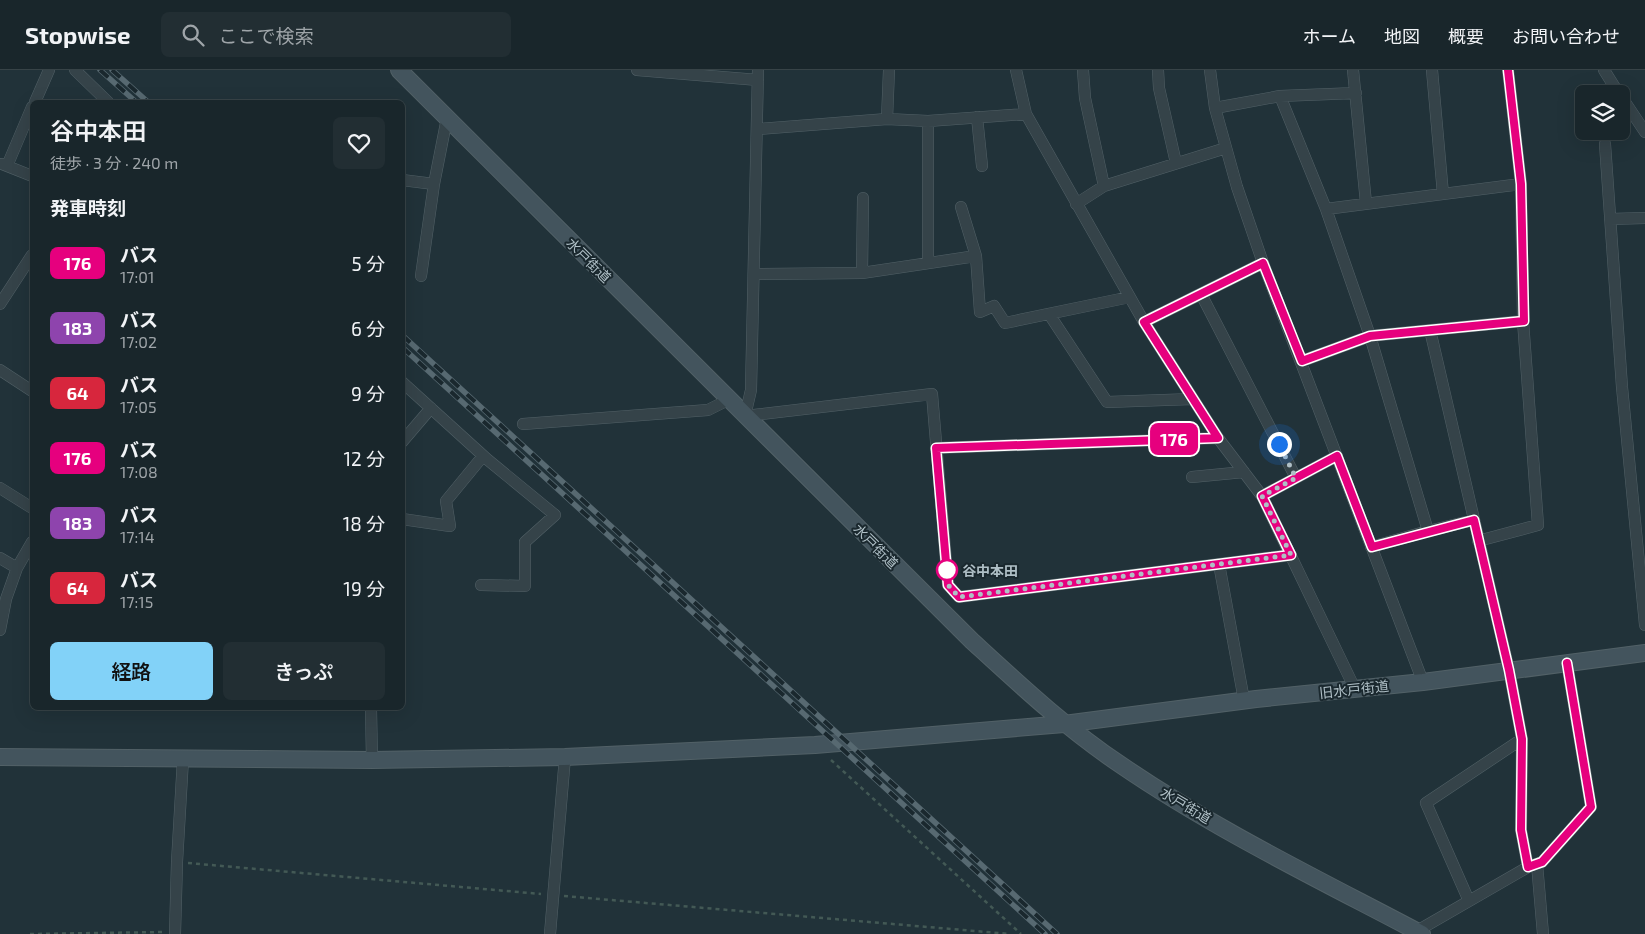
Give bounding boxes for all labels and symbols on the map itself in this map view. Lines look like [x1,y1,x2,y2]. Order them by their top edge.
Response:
street label: 水戸街道 [563,234,615,286]
line badge: 176 [1145,423,1203,455]
your location [1267,432,1292,457]
street label: 水戸街道 [850,520,902,572]
marker: 谷中本田 [936,559,958,581]
place label: 谷中本田 [962,562,1018,579]
street label: 旧水戸街道 [1318,677,1390,701]
street label: 水戸街道 [1158,783,1214,827]

